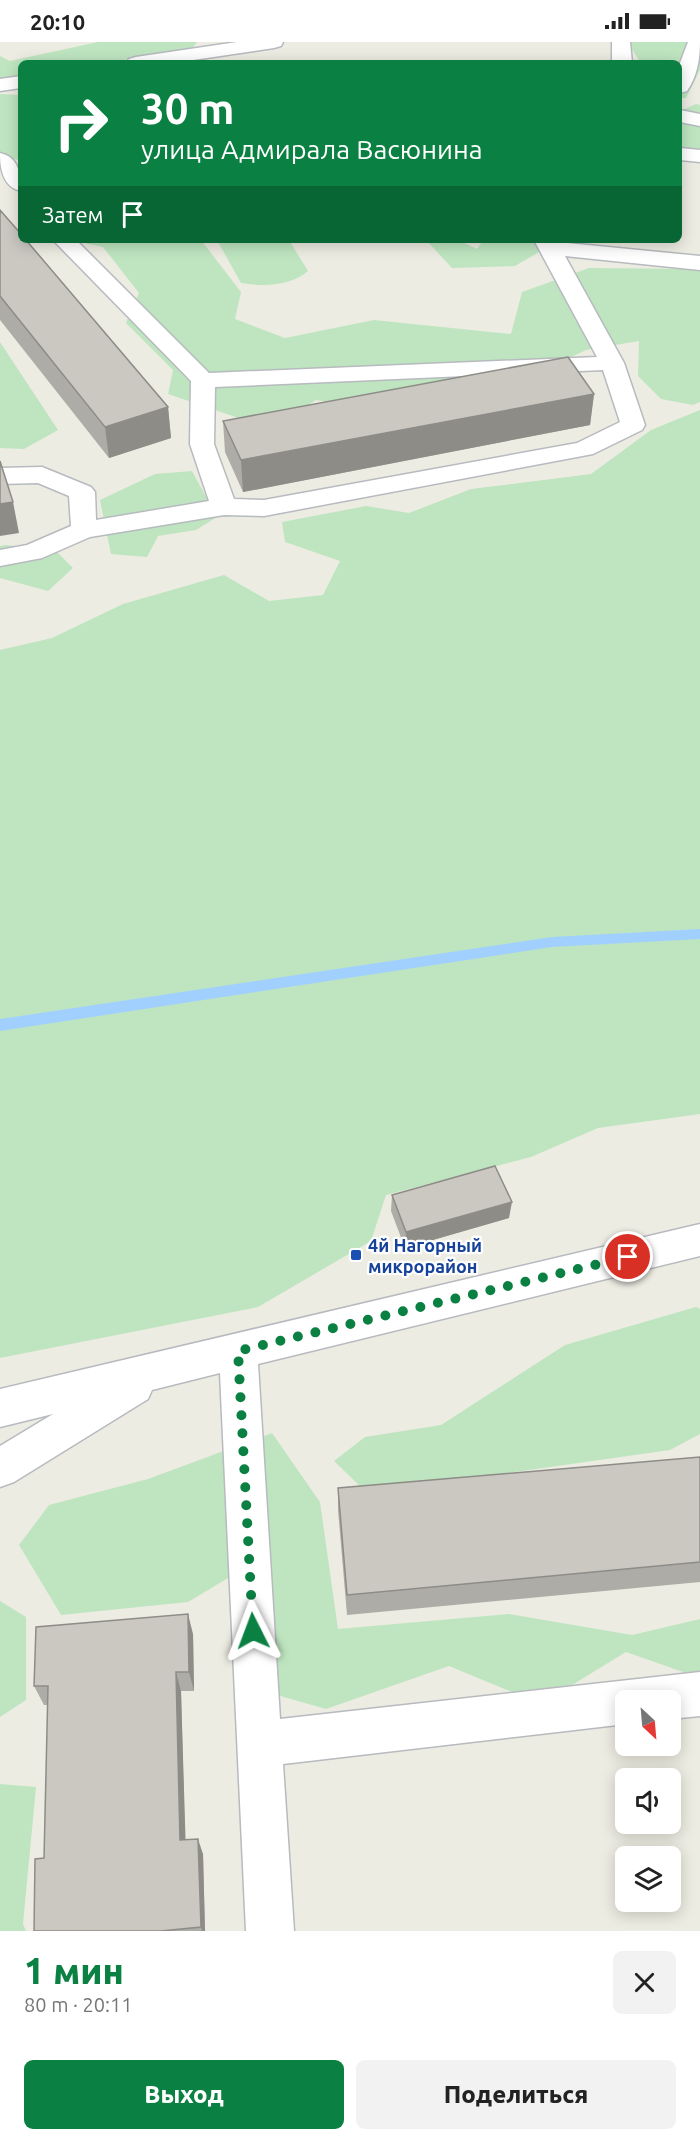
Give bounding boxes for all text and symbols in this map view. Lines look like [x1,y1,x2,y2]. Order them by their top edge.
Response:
text: 20:10 [30,9,85,34]
icon: right [42,84,120,162]
text: 30 m [141,85,235,132]
text: улица Адмирала Васюнина [141,134,483,164]
icon: arrive [116,198,149,231]
text: Затем [42,202,104,227]
pin [602,1231,653,1282]
place label: 4й Нагорный микрорайон [368,1235,482,1276]
icon: arrive [611,1240,644,1273]
marker: 4й Нагорный микрорайон [349,1248,363,1262]
position arrow [221,1599,285,1663]
north arrow [615,1690,681,1756]
map controls [615,1690,681,1912]
button: sound [615,1768,681,1834]
button: layers [615,1846,681,1912]
text: 1 мин [24,1950,124,1991]
button: close [613,1951,676,2014]
text: 80 m · 20:11 [24,1993,133,2016]
button: Выход [24,2060,344,2129]
button: Поделиться [356,2060,676,2129]

